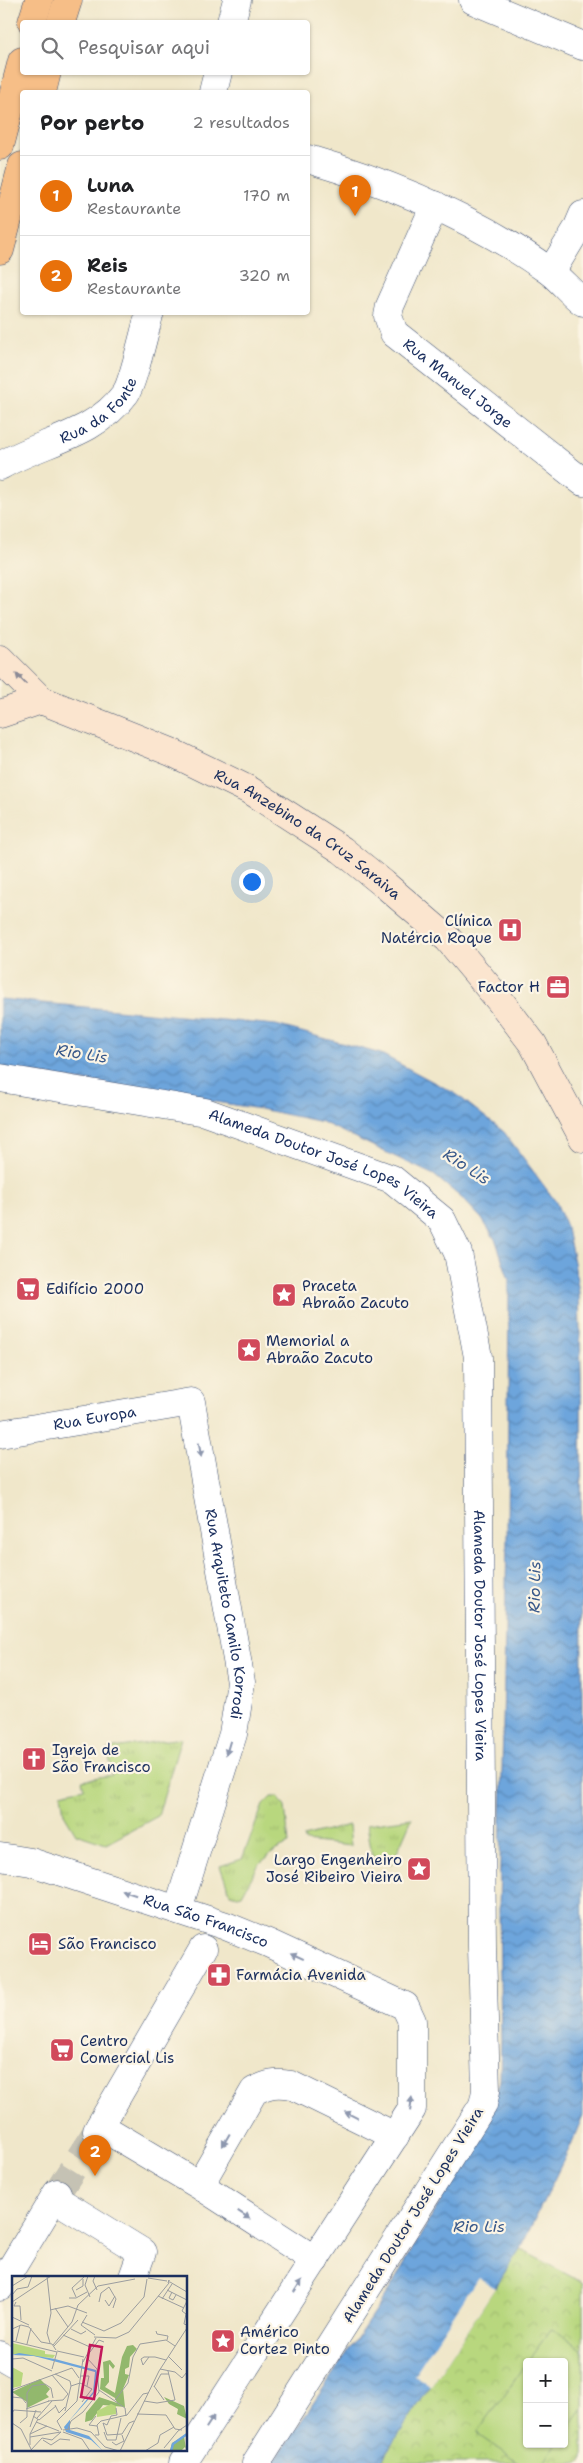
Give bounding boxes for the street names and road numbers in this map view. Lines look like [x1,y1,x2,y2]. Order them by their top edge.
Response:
street label: Rua Manuel Jorge [399,334,517,433]
street label: Rua da Fonte [56,375,141,448]
street label: Rua Anzebino da Cruz Saraiva [211,765,406,905]
street label: Alameda Doutor José Lopes Vieira [206,1104,443,1223]
street label: Rua Europa [52,1401,138,1435]
street label: Rua Arquiteto Camilo Korrodi [200,1507,251,1721]
street label: Alameda Doutor José Lopes Vieira [469,1510,491,1762]
street label: Rua São Francisco [141,1890,272,1952]
street label: Alameda Doutor José Lopes Vieira [338,2103,488,2327]

